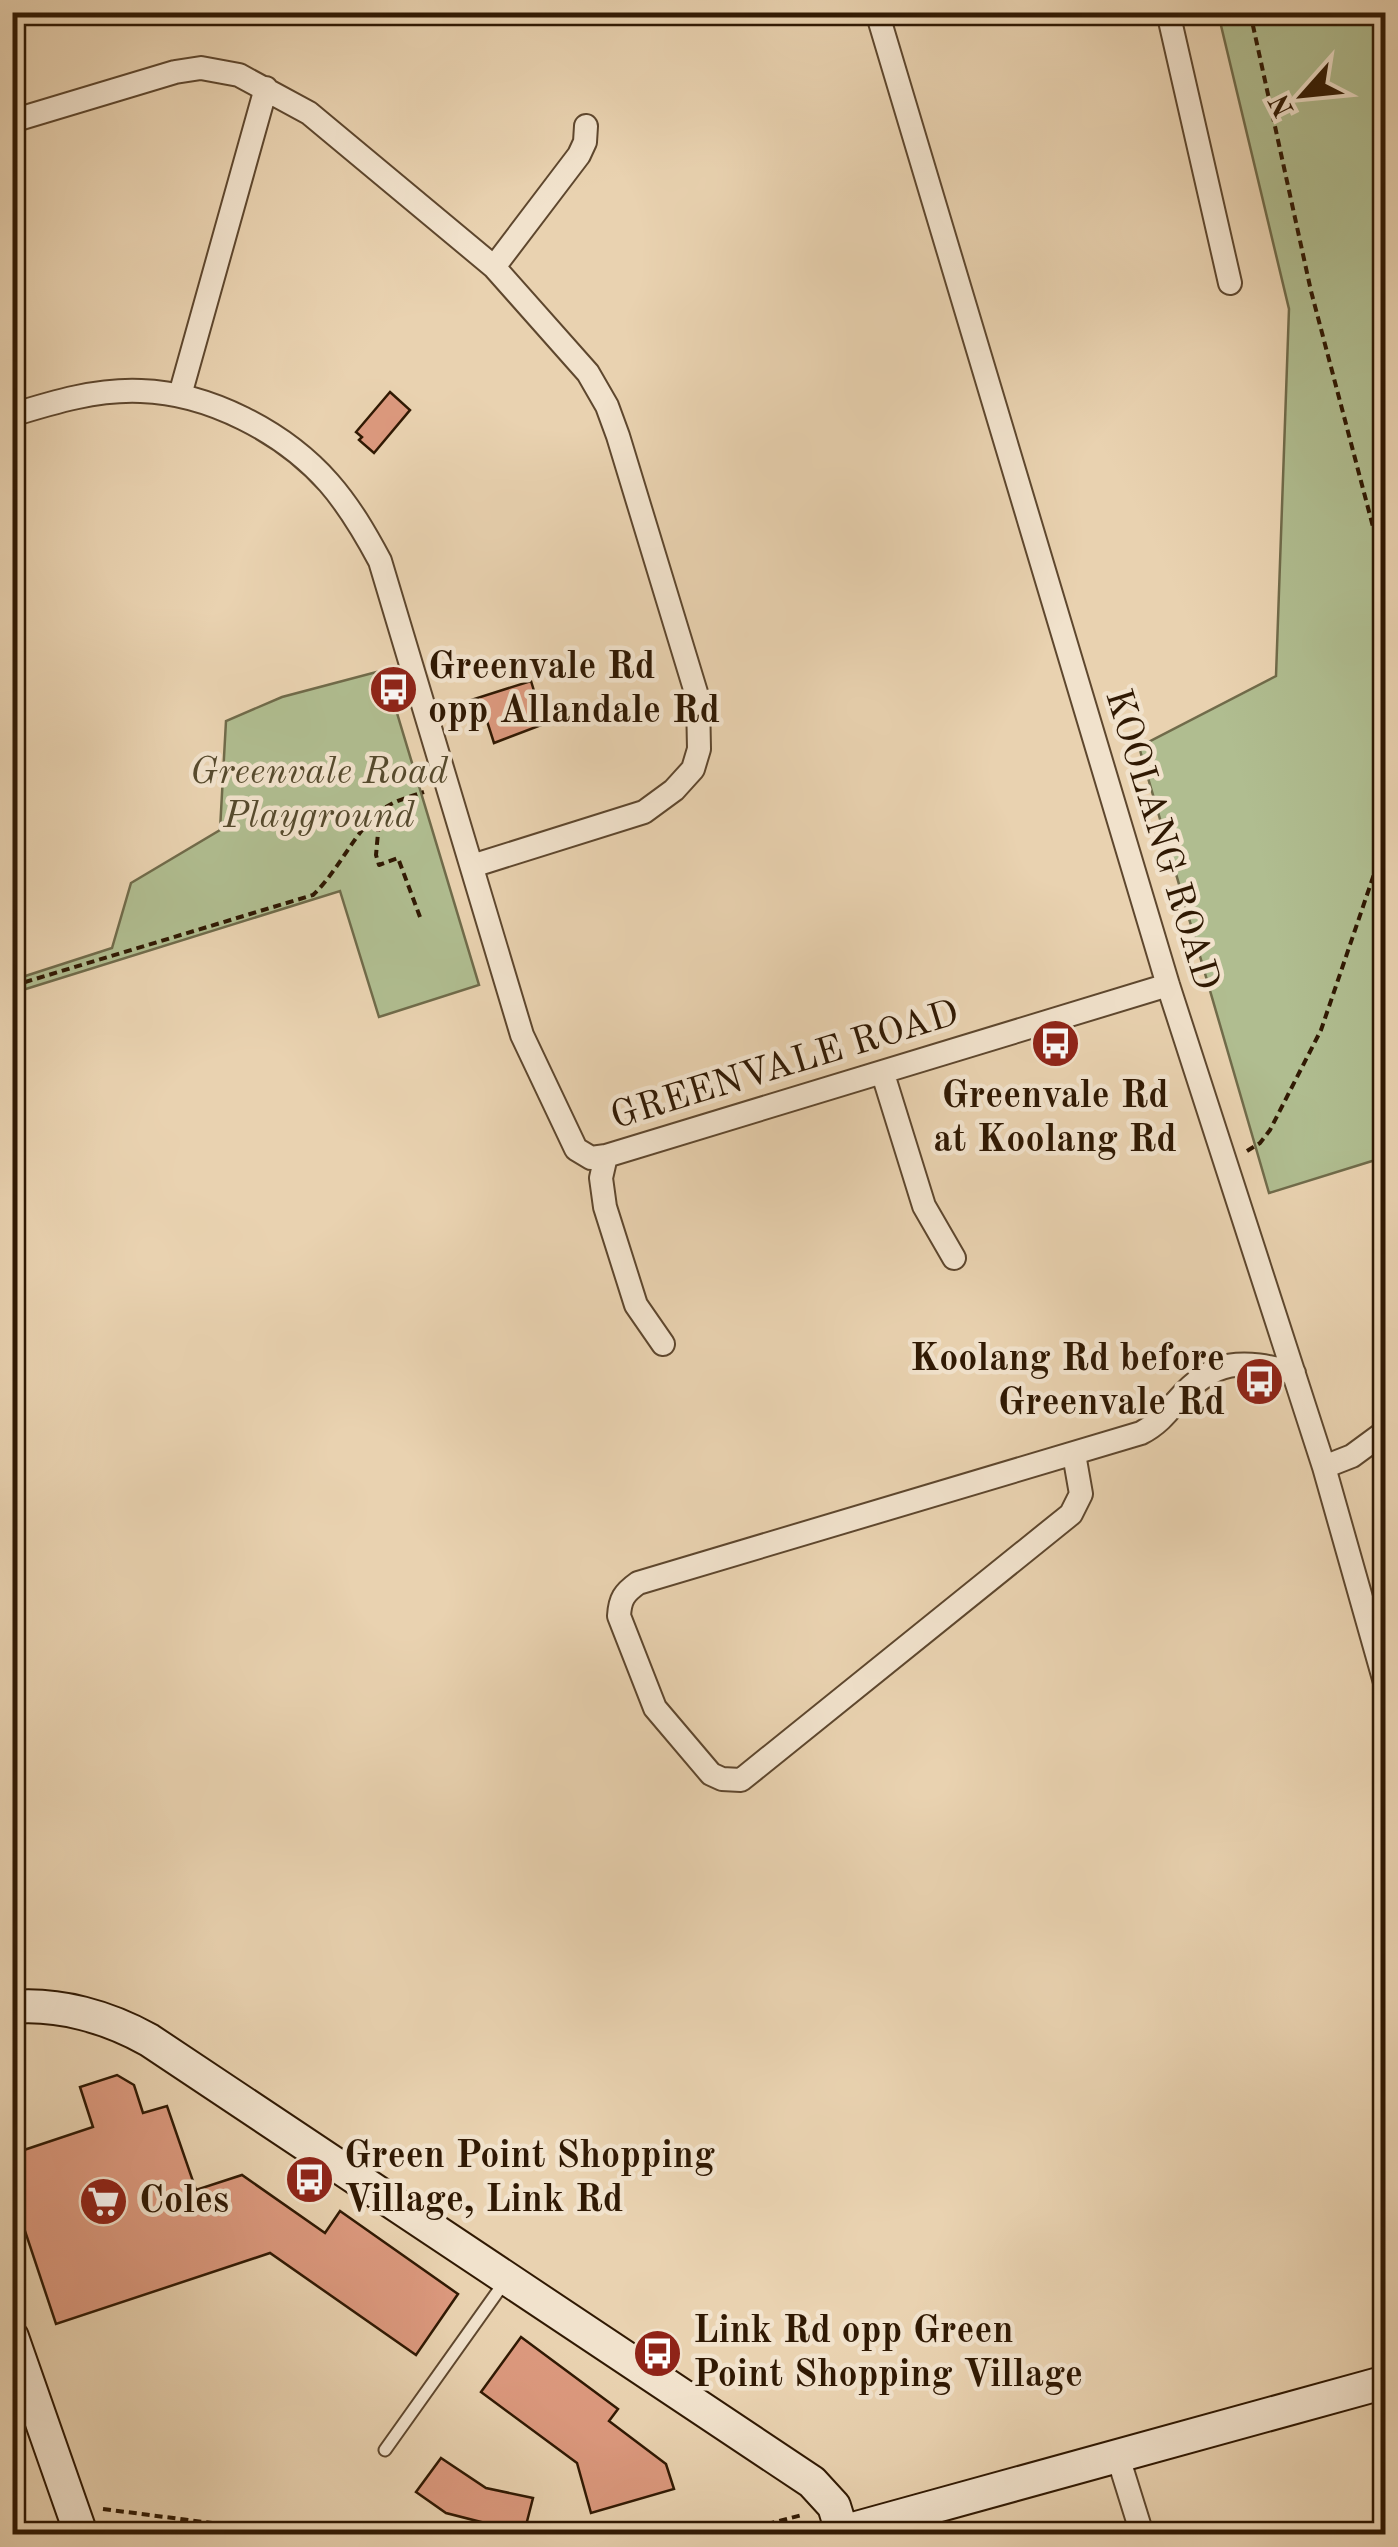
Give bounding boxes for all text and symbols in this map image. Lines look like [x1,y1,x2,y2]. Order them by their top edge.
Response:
north arrow [1253,45,1353,145]
text: N [1266,89,1301,121]
place label: Greenvale Rd opp Allandale Rd [428,649,720,731]
bus stop icon: Greenvale Rd opp Allandale Rd [367,664,419,716]
street label: KOOLANG ROAD [1097,685,1225,995]
park label: Greenvale Road Playground [190,754,449,836]
street label: GREENVALE ROAD [607,995,963,1137]
bus stop icon: Greenvale Rd at Koolang Rd [1029,1017,1081,1069]
place label: Greenvale Rd at Koolang Rd [933,1078,1177,1160]
place label: Koolang Rd before Greenvale Rd [910,1341,1225,1423]
bus stop icon: Koolang Rd before Greenvale Rd [1234,1356,1286,1408]
place label: Green Point Shopping Village, Link Rd [344,2138,715,2220]
bus stop icon: Green Point Shopping Village, Link Rd [283,2153,335,2205]
supermarket icon: Coles [78,2176,130,2228]
place label: Coles [139,2183,229,2221]
place label: Link Rd opp Green Point Shopping Village [693,2313,1083,2395]
bus stop icon: Link Rd opp Green Point Shopping Village [632,2328,684,2380]

